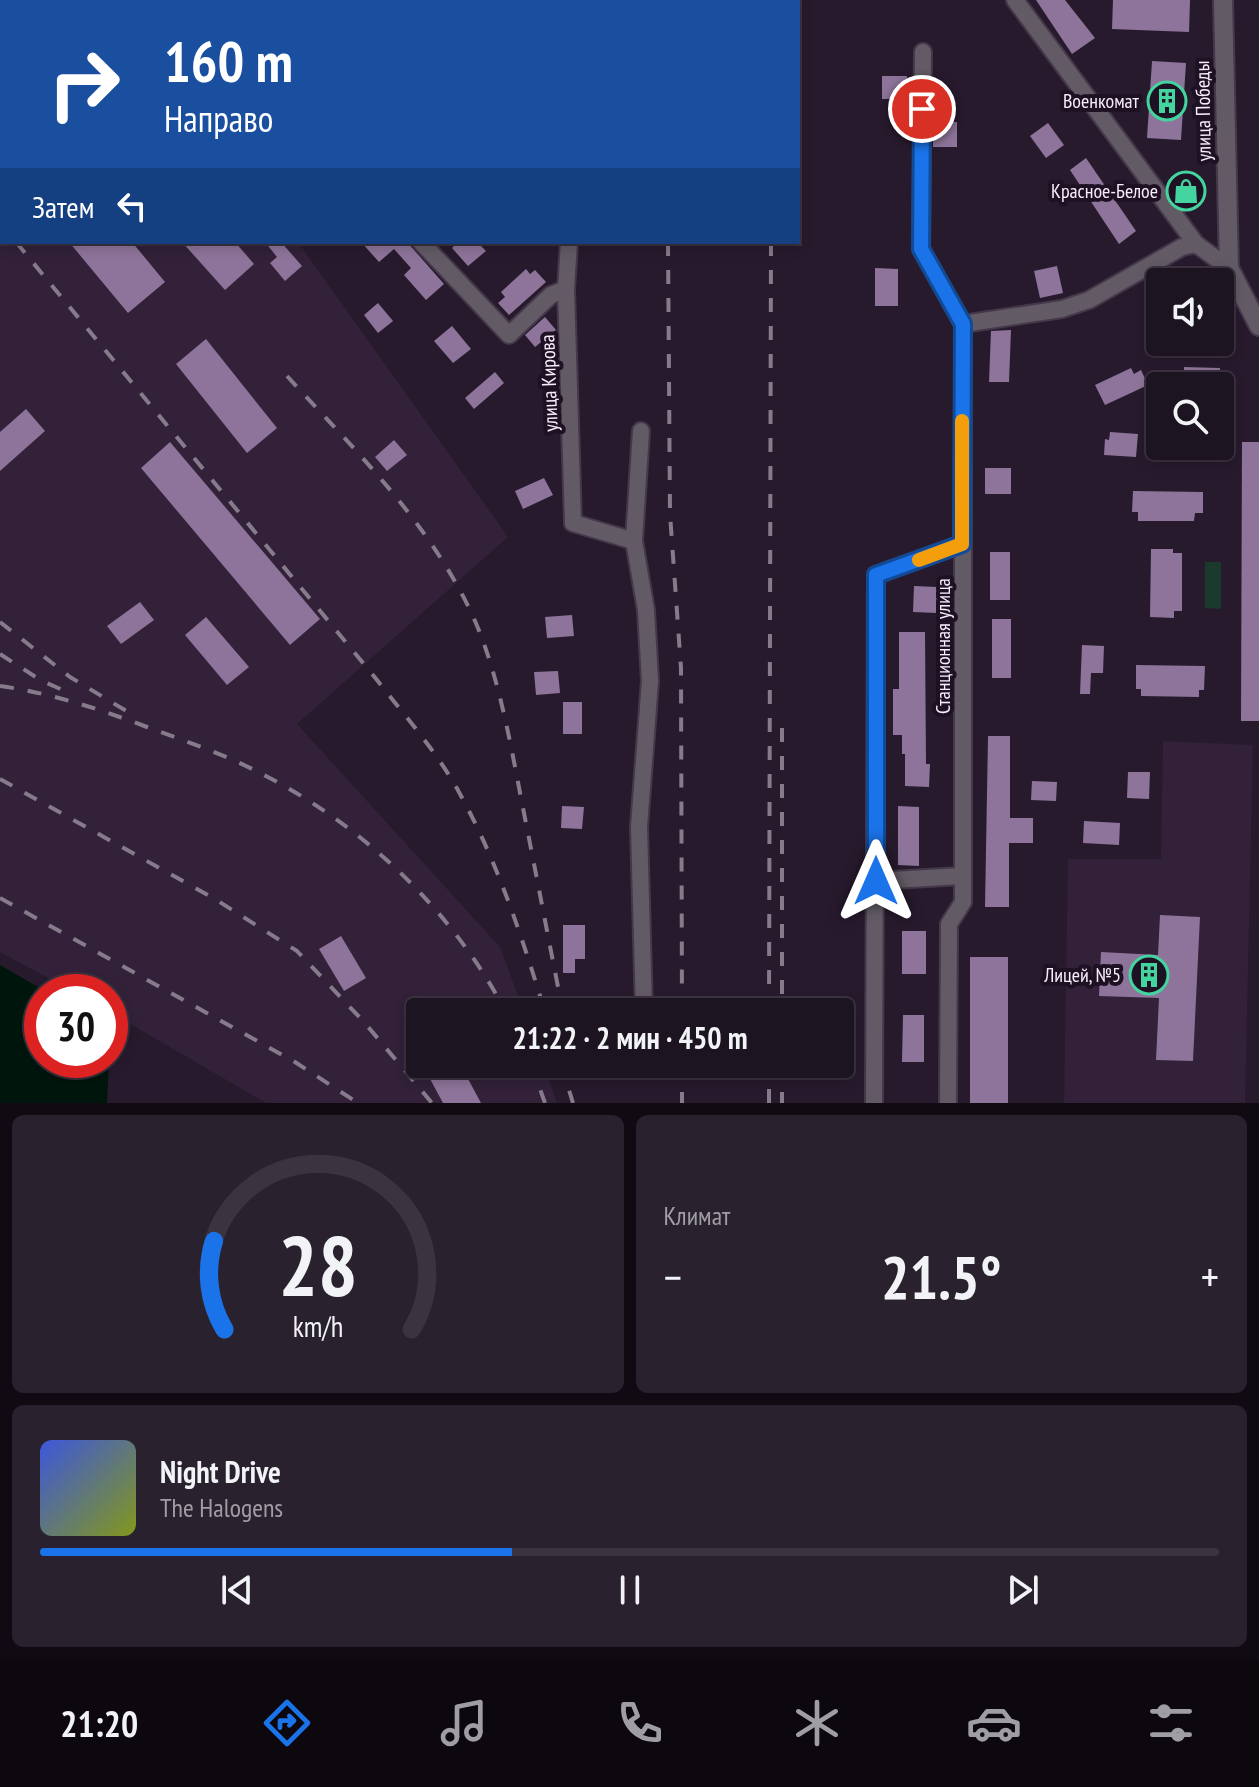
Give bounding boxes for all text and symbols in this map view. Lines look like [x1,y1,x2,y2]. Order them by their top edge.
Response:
text: 160 m [164,25,293,97]
icon: right [32,32,136,136]
street label: улица Победы [1189,61,1217,161]
pin [888,75,956,143]
building icon: Военкомат [1146,80,1188,122]
icon: arrive [900,87,944,131]
place label: Военкомат [1063,88,1140,114]
text: Направо [164,95,273,142]
shop icon: Красное-Белое [1165,170,1207,212]
place label: Красное-Белое [1051,178,1158,204]
icon: left [110,184,154,228]
text: Затем [32,187,94,226]
map controls [1146,268,1234,460]
button: sound [1146,268,1234,356]
street label: улица Кирова [534,334,564,432]
button: search [1146,372,1234,460]
street label: Станционная улица [930,578,956,714]
position arrow [834,839,918,923]
building icon: Лицей, №5 [1128,954,1170,996]
place label: Лицей, №5 [1043,962,1121,988]
speed limit sign: 30 [24,974,128,1078]
text: 21:22 · 2 мин · 450 m [512,1018,748,1057]
text: Климат [664,1199,730,1232]
text: 28 [278,1211,358,1319]
text: 21.5° [881,1238,1002,1316]
text: − [664,1248,682,1305]
text: + [1201,1248,1219,1305]
text: km/h [292,1308,343,1345]
text: Night Drive [160,1452,281,1491]
text: The Halogens [160,1491,283,1524]
icon: previous [215,1568,259,1612]
icon: pause [608,1568,652,1612]
icon: next [1001,1568,1045,1612]
icon: directions [259,1695,315,1751]
icon: music [436,1695,492,1751]
icon: phone [612,1695,668,1751]
icon: climate [789,1695,845,1751]
icon: car [966,1695,1022,1751]
icon: filters [1143,1695,1199,1751]
text: 21:20 [60,1700,138,1747]

